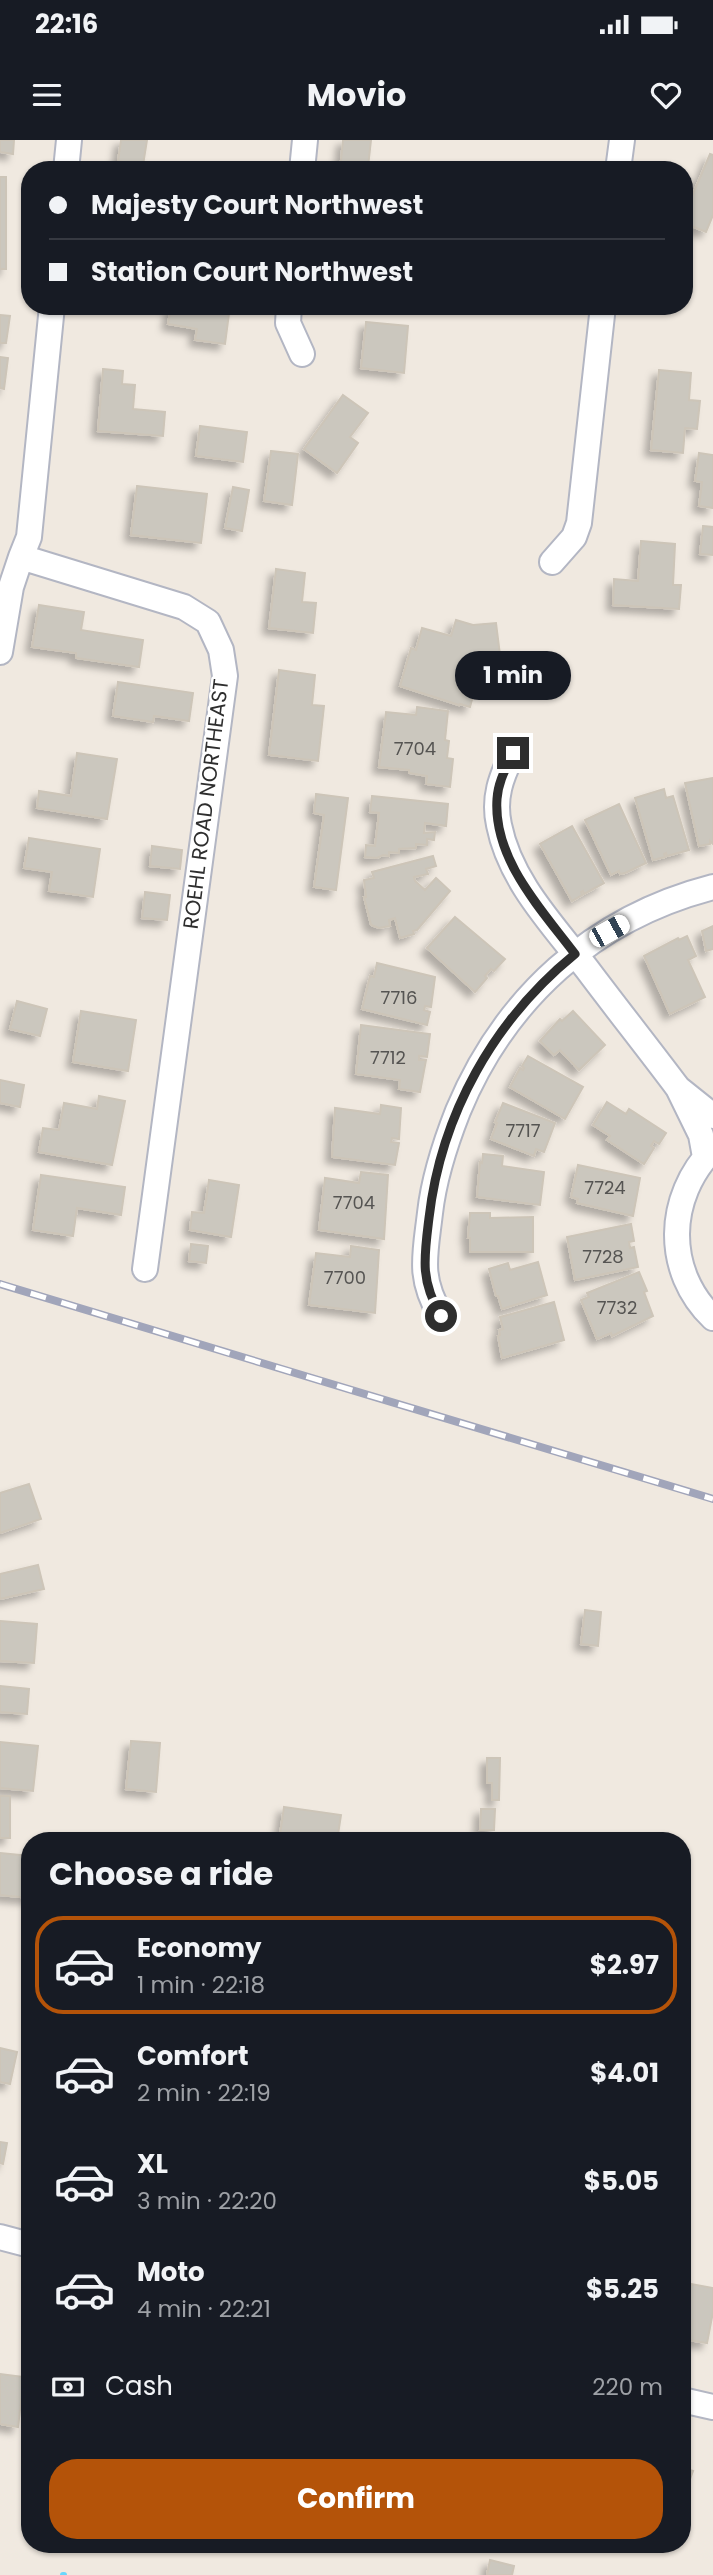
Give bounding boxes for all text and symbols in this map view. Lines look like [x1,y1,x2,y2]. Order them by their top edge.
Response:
text: 22:16 [35,6,98,42]
text: Movio [307,72,406,117]
icon: menu [28,76,66,114]
icon: heart [647,76,685,114]
text: Majesty Court Northwest [91,187,423,223]
text: Station Court Northwest [91,254,413,290]
callout: 1 min [455,652,571,700]
text: 1 min [483,659,543,691]
street label: ROEHL ROAD NORTHEAST [176,677,235,931]
house number: 7704 [394,736,436,761]
route end [497,737,529,769]
car [586,912,633,950]
house number: 7716 [381,985,417,1010]
house number: 7712 [370,1045,406,1070]
house number: 7717 [505,1118,541,1143]
house number: 7724 [584,1175,626,1200]
house number: 7704 [333,1190,375,1215]
house number: 7728 [582,1244,624,1269]
house number: 7700 [324,1265,366,1290]
house number: 7732 [597,1295,637,1320]
route start [425,1300,457,1332]
text: Choose a ride [49,1851,273,1896]
text: Economy [137,1930,261,1966]
icon: car [53,1934,116,1997]
text: $2.97 [590,1947,659,1983]
text: 1 min · 22:18 [137,1969,265,2001]
text: Comfort [137,2038,249,2074]
icon: car [53,2042,116,2105]
text: $4.01 [590,2055,659,2091]
text: 2 min · 22:19 [137,2077,271,2109]
text: XL [137,2146,168,2182]
icon: car [53,2150,116,2213]
text: $5.05 [584,2163,659,2199]
text: 3 min · 22:20 [137,2185,277,2217]
text: Moto [137,2254,205,2290]
icon: car [53,2258,116,2321]
text: $5.25 [586,2271,659,2307]
text: 4 min · 22:21 [137,2293,271,2325]
icon: cash [49,2368,87,2406]
text: Cash [105,2368,173,2404]
text: 220 m [592,2371,663,2403]
button: Confirm [49,2459,663,2539]

